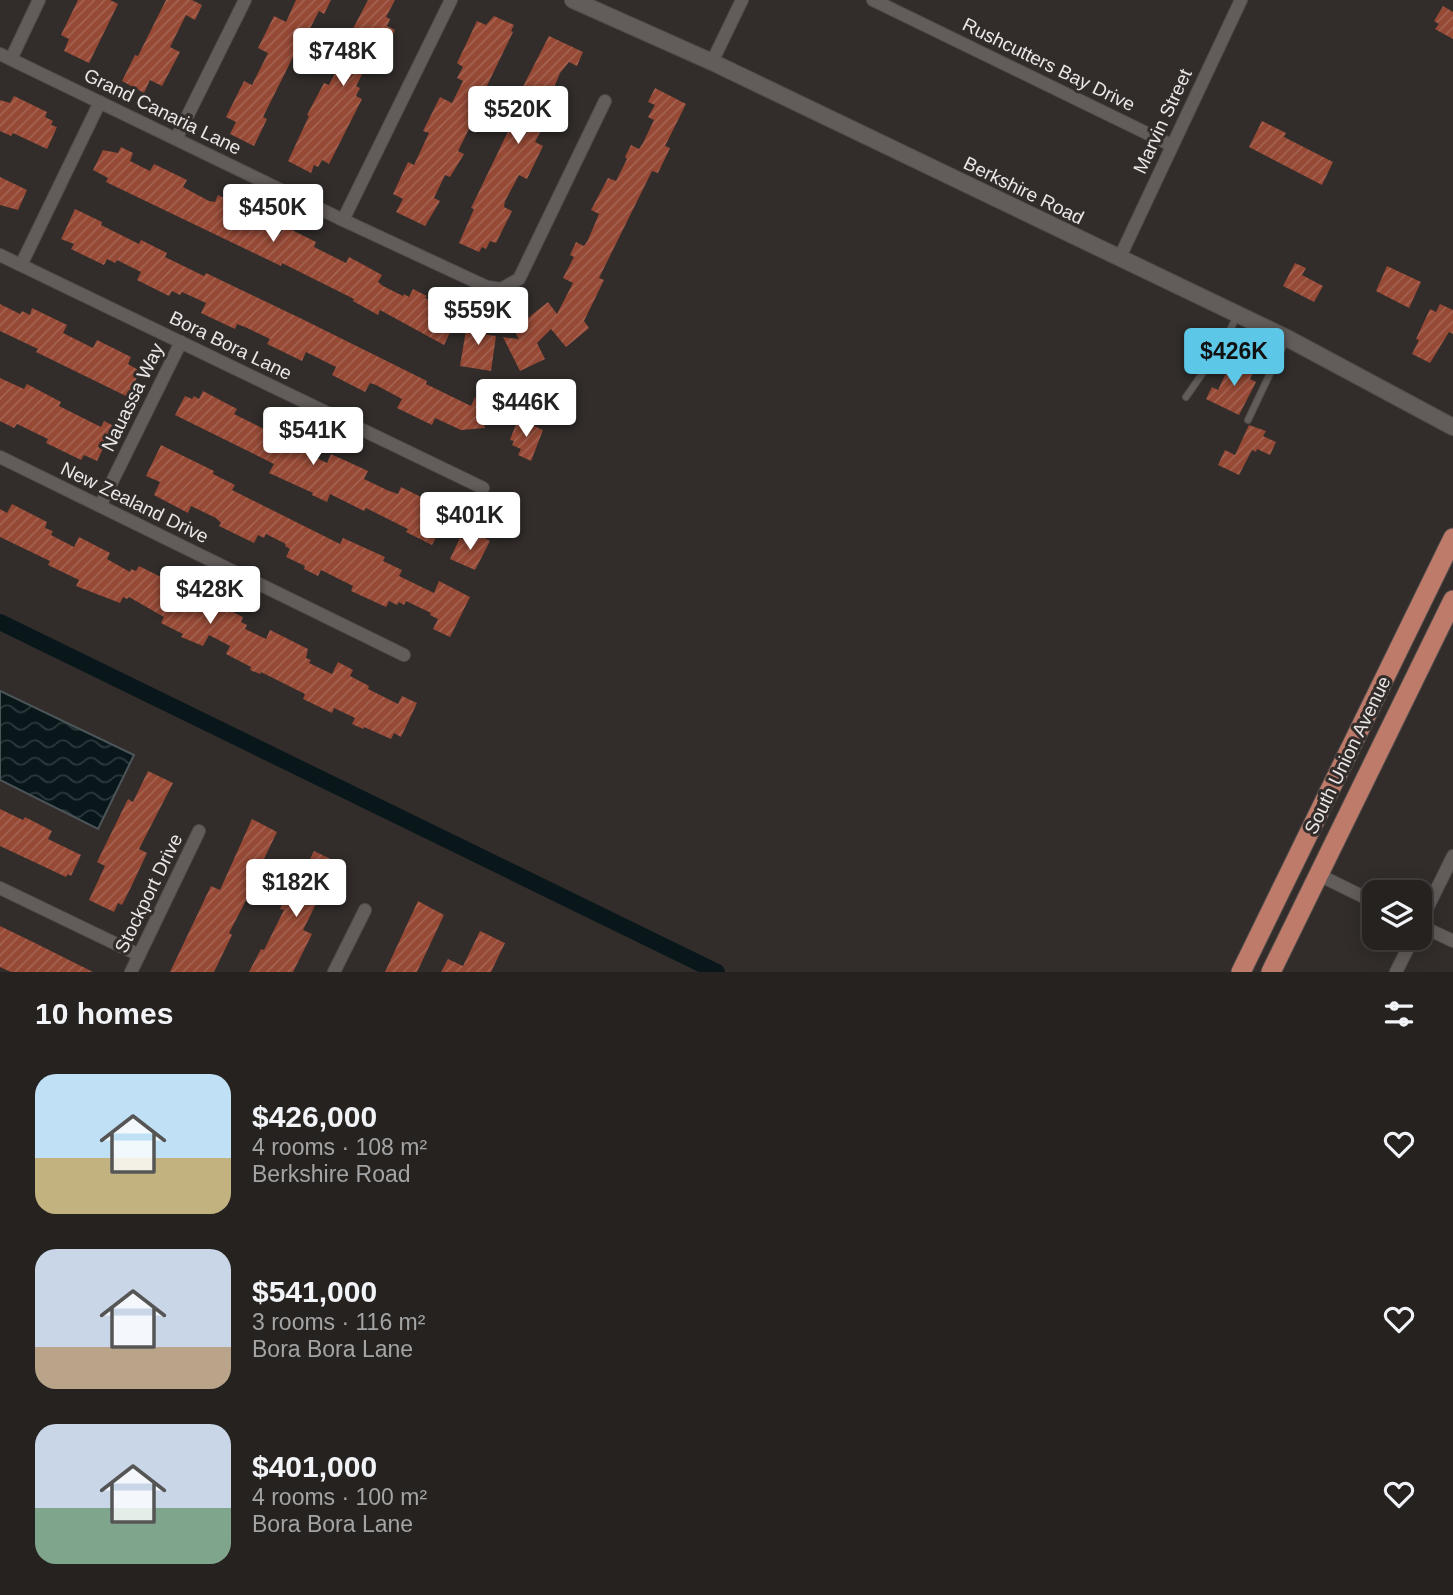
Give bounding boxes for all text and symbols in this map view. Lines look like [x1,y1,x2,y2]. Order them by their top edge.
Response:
street label: Rushcutters Bay Drive [959,14,1138,115]
pin: $748K [294,28,392,88]
text: $748K [309,38,377,64]
street label: Grand Canaria Lane [81,64,245,159]
street label: Marvin Street [1129,65,1196,177]
pin: $520K [469,86,567,146]
text: $520K [484,96,552,122]
street label: Berkshire Road [960,152,1087,229]
pin: $450K [224,184,322,244]
text: $450K [239,194,307,220]
pin: $559K [429,288,527,347]
text: $559K [444,297,512,323]
street label: Bora Bora Lane [166,307,295,384]
pin: $426K [1185,328,1283,388]
text: $426K [1200,338,1268,364]
street label: Nauassa Way [97,339,168,455]
pin: $446K [477,380,575,439]
text: $446K [492,389,560,415]
pin: $541K [264,407,362,467]
text: $541K [279,417,347,443]
street label: New Zealand Drive [58,458,212,547]
pin: $401K [421,492,519,552]
text: $401K [436,502,504,528]
pin: $428K [161,566,259,626]
text: $428K [176,576,244,602]
street label: South Union Avenue [1300,673,1395,838]
street label: Stockport Drive [111,830,186,956]
pin: $182K [247,860,345,919]
text: $182K [262,869,330,895]
map controls [1362,880,1432,950]
button: layers [1362,880,1432,950]
icon: filters [1380,995,1418,1033]
text: 10 homes [35,997,173,1030]
text: $426,000 [252,1100,377,1133]
icon: home [91,1102,175,1186]
icon: heart [1380,1125,1418,1163]
text: 4 rooms · 108 m² [252,1134,427,1160]
text: Berkshire Road [252,1161,411,1187]
text: $541,000 [252,1275,377,1308]
icon: home [91,1277,175,1361]
icon: heart [1380,1300,1418,1338]
text: 3 rooms · 116 m² [252,1309,425,1335]
text: Bora Bora Lane [252,1336,413,1362]
text: $401,000 [252,1450,377,1483]
icon: home [91,1452,175,1536]
icon: heart [1380,1475,1418,1513]
text: 4 rooms · 100 m² [252,1484,427,1510]
text: Bora Bora Lane [252,1511,413,1537]

